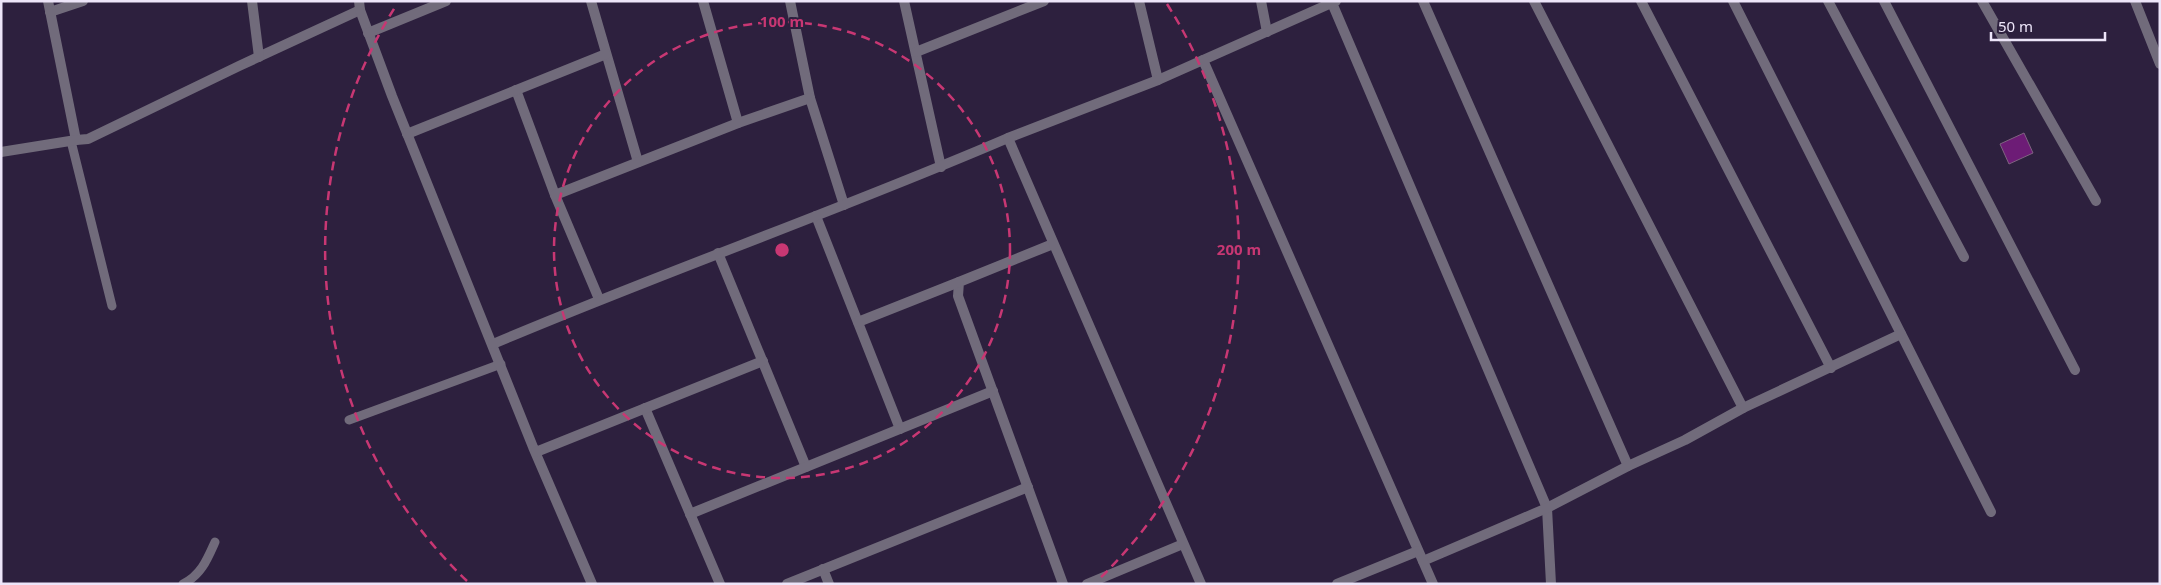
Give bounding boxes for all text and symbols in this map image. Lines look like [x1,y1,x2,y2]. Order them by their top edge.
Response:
scale bar [1991,10,2105,42]
text: 100 m [760,11,804,31]
text: 50 m [1998,16,2033,36]
text: 200 m [1217,239,1261,259]
centre of rings [773,241,791,259]

